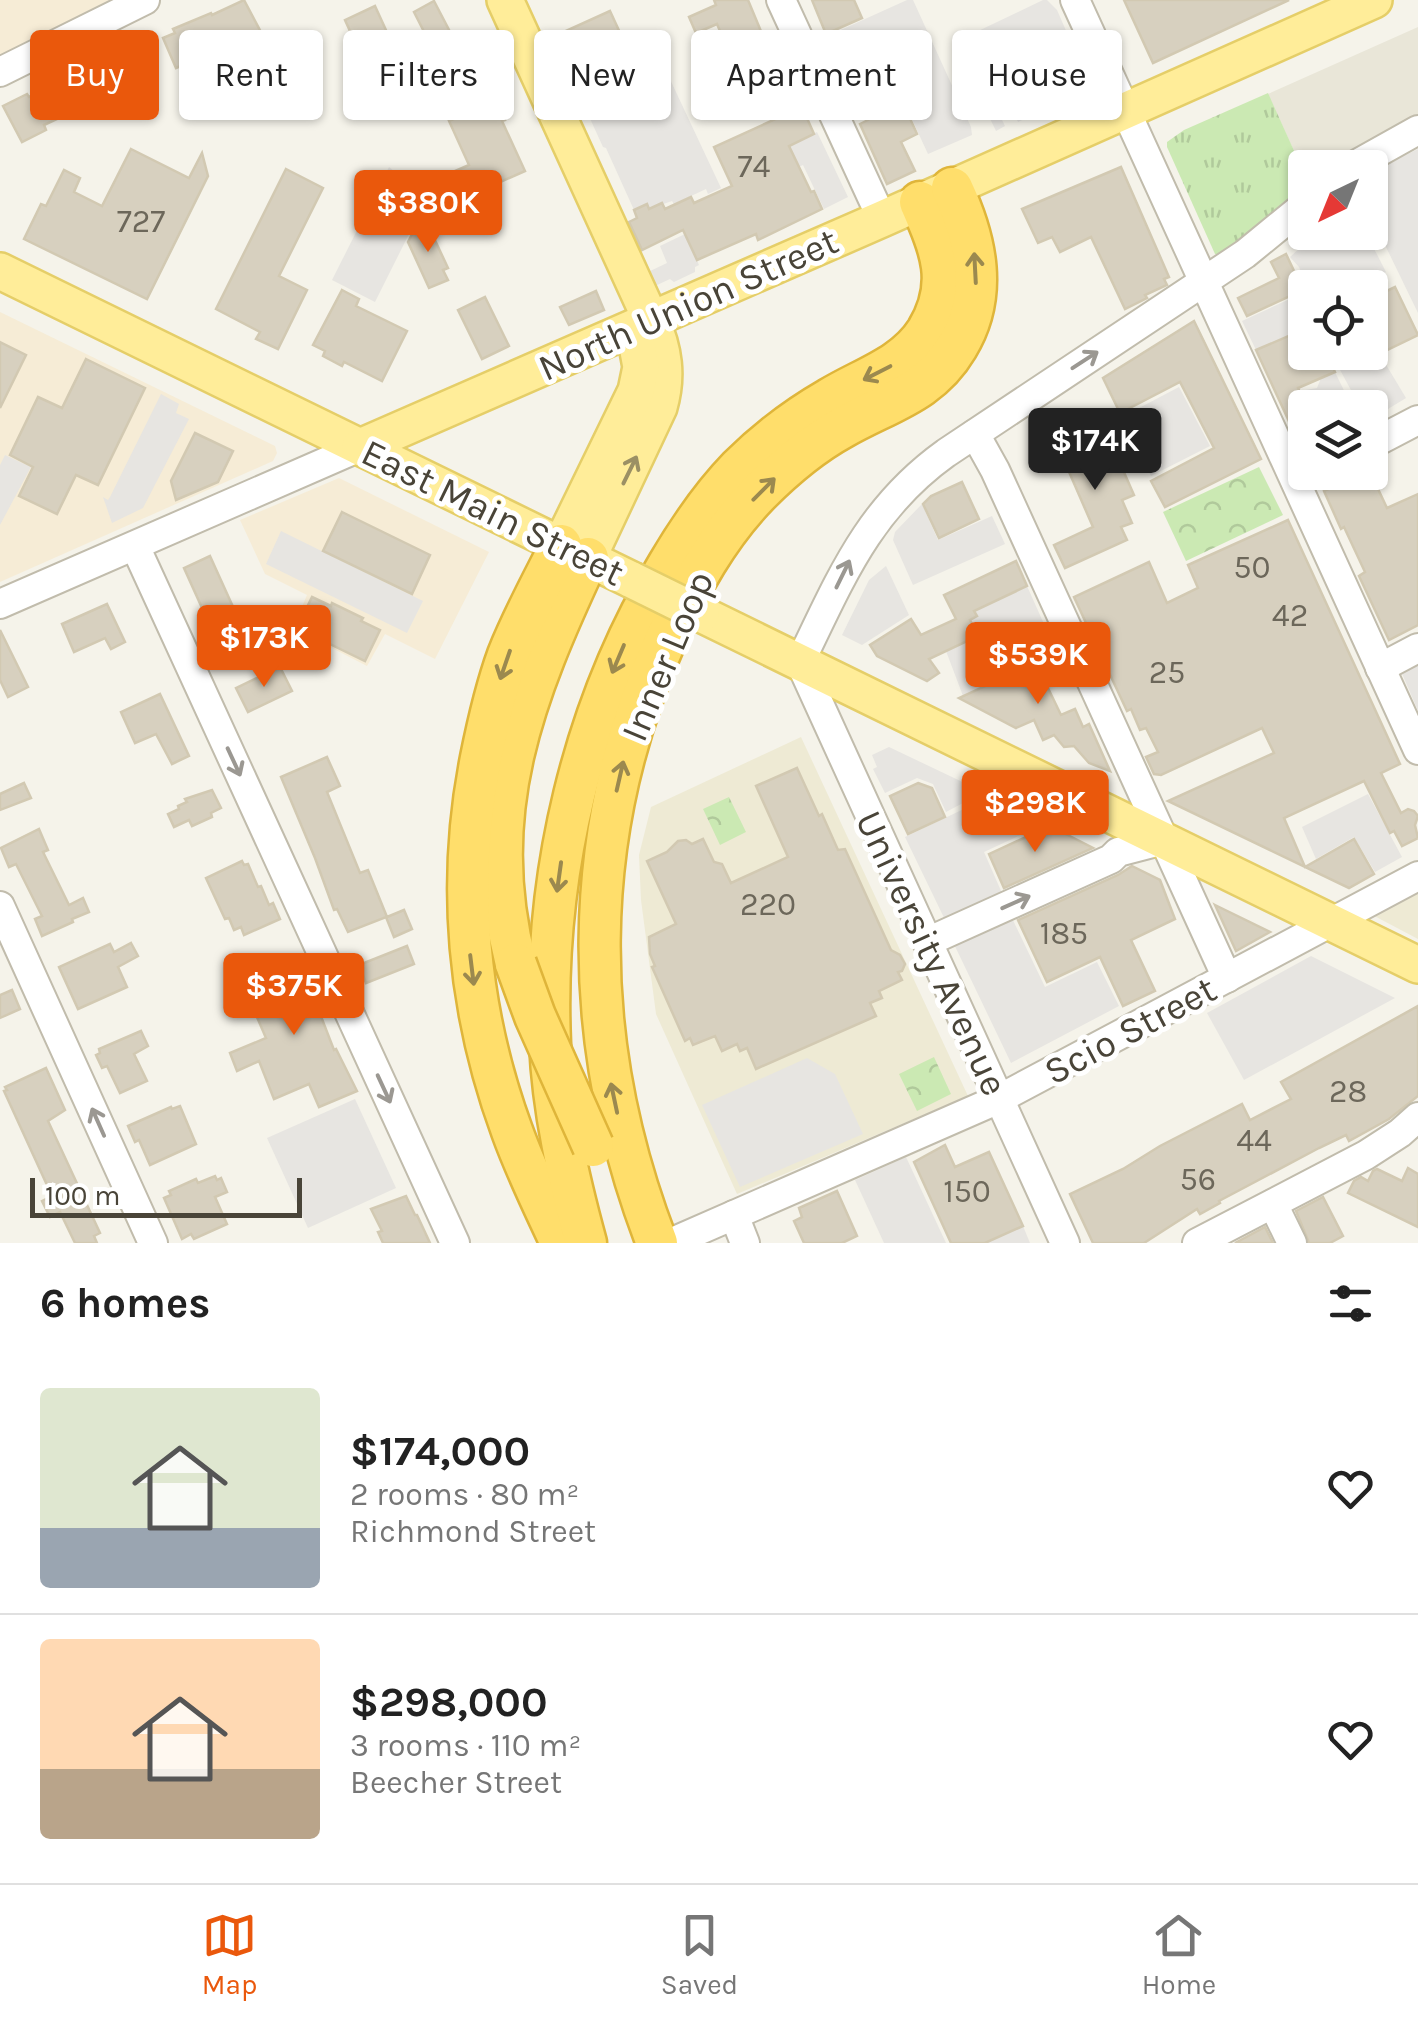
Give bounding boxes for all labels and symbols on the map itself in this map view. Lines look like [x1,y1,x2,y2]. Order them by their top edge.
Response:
house number: 74 [738,148,771,185]
north arrow [1288,150,1388,250]
pin: $380K [358,170,498,255]
house number: 727 [117,203,165,240]
street label: North Union Street [532,218,845,391]
one-way arrow [965,253,984,285]
one-way arrow [1071,350,1099,371]
one-way arrow [862,364,892,383]
pin: $174K [1025,408,1165,493]
street label: East Main Street [354,429,631,595]
one-way arrow [621,456,640,486]
one-way arrow [752,477,776,501]
house number: 50 [1233,549,1271,586]
one-way arrow [834,560,853,589]
street label: Inner Loop [612,564,723,748]
house number: 42 [1272,597,1308,634]
pin: $173K [194,605,334,690]
pin: $539K [968,622,1108,707]
one-way arrow [608,643,626,674]
one-way arrow [495,649,513,680]
house number: 25 [1149,654,1185,691]
one-way arrow [226,746,245,776]
one-way arrow [612,761,630,793]
pin: $298K [965,770,1105,855]
street label: University Avenue [846,804,1017,1103]
one-way arrow [549,860,567,892]
house number: 220 [740,886,796,923]
one-way arrow [1000,892,1031,910]
house number: 185 [1040,915,1088,952]
pin: $375K [224,953,364,1038]
one-way arrow [463,953,482,986]
street label: Scio Street [1037,966,1224,1094]
one-way arrow [376,1073,395,1103]
house number: 28 [1329,1073,1367,1110]
one-way arrow [603,1083,622,1115]
one-way arrow [88,1108,107,1138]
house number: 44 [1236,1122,1272,1159]
house number: 56 [1180,1161,1216,1198]
scale bar [30,1173,302,1218]
house number: 150 [943,1173,991,1210]

